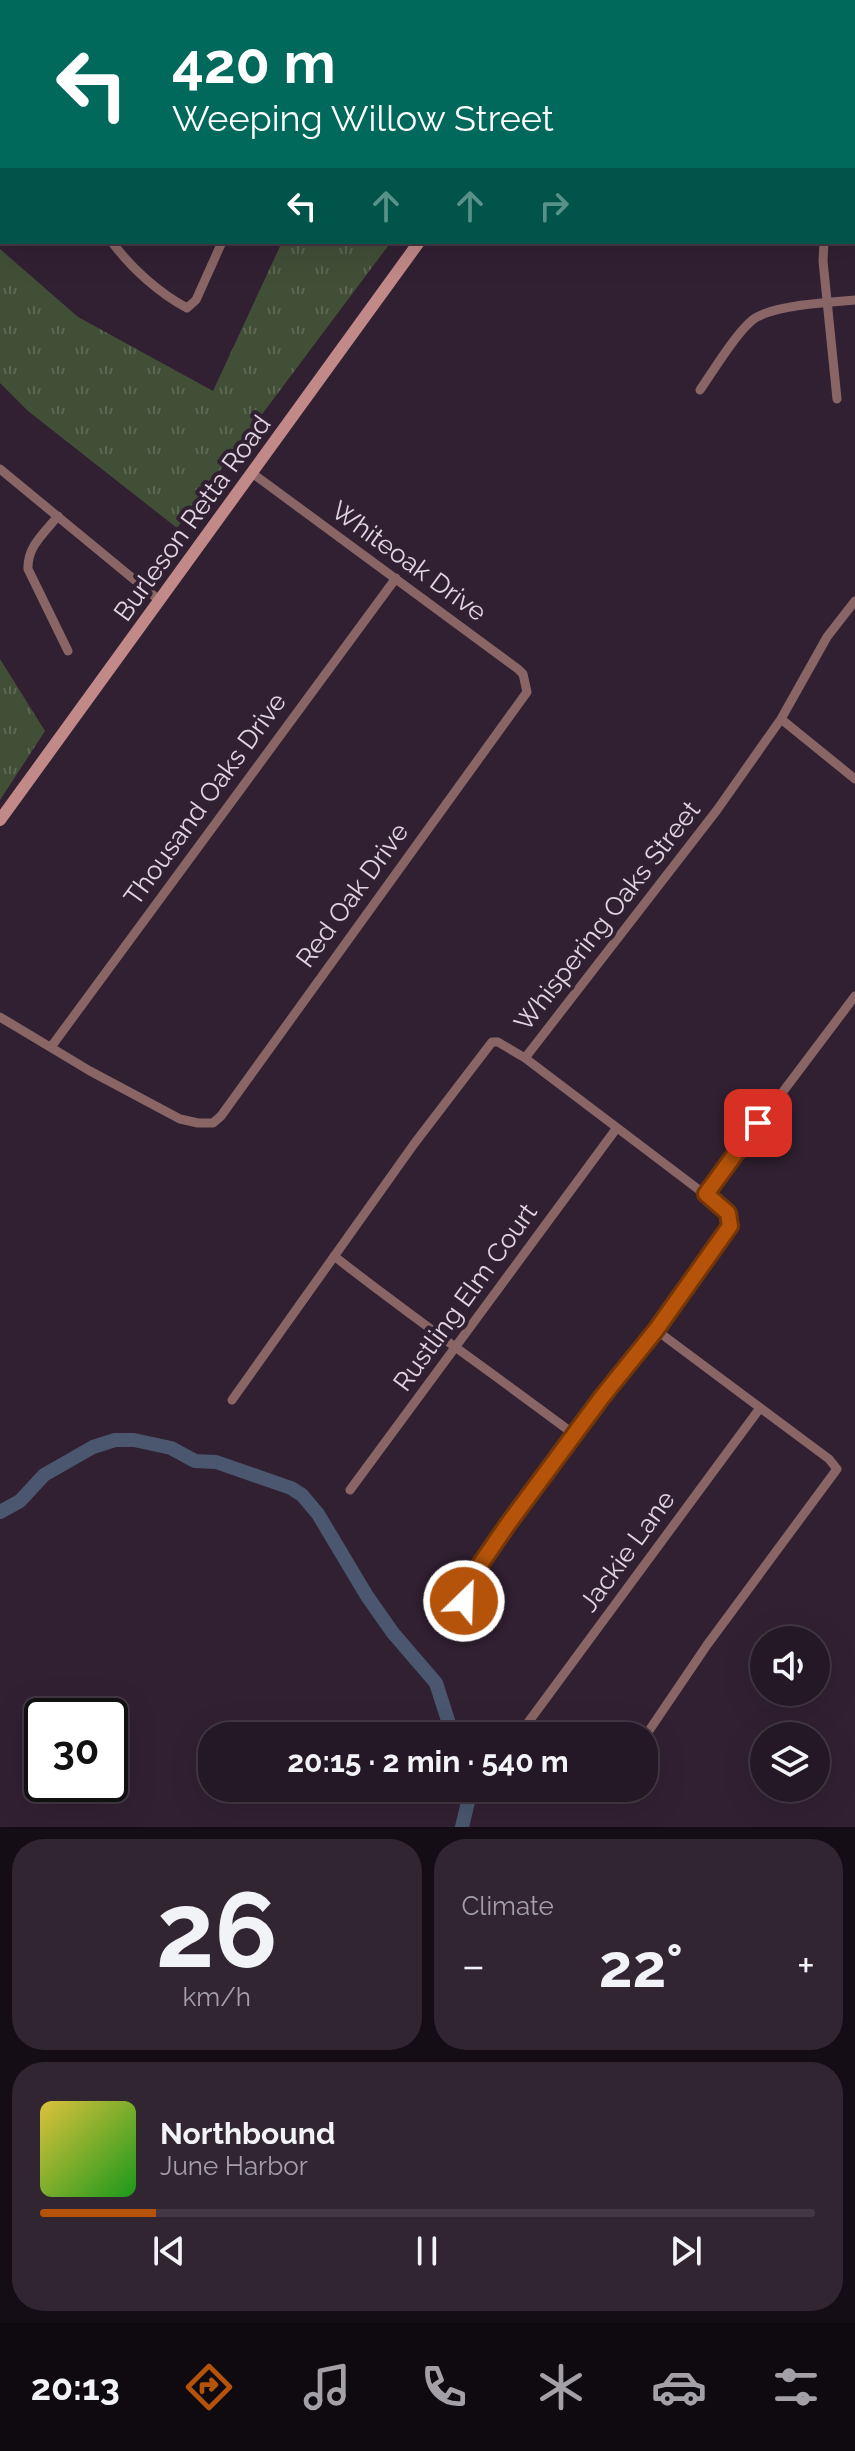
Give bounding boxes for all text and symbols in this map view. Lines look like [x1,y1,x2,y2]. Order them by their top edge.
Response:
text: 420 m [172,30,336,96]
icon: left [40,32,144,136]
text: Weeping Willow Street [172,97,554,139]
icon: left [280,184,324,228]
icon: ahead [364,184,408,228]
icon: ahead [448,184,492,228]
icon: right [532,184,576,228]
street label: Burleson Retta Road [107,410,277,626]
street label: Whiteoak Drive [326,495,492,627]
street label: Thousand Oaks Drive [118,687,292,911]
street label: Whispering Oaks Street [508,795,706,1037]
street label: Red Oak Drive [290,817,414,973]
pin [724,1089,792,1157]
icon: arrive [736,1101,780,1145]
street label: Rustling Elm Court [387,1197,543,1396]
street label: Jackie Lane [573,1485,681,1617]
position arrow [422,1559,506,1643]
map controls [750,1626,830,1802]
button: sound [750,1626,830,1706]
speed limit sign: 30 [24,1698,128,1802]
button: layers [750,1722,830,1802]
text: 20:15 · 2 min · 540 m [287,1744,569,1779]
text: 26 [156,1869,278,1991]
text: Climate [462,1891,554,1921]
text: 22° [599,1931,683,2001]
text: − [462,1940,485,1991]
text: + [797,1940,815,1991]
text: km/h [182,1982,251,2012]
text: Northbound [160,2116,335,2151]
text: June Harbor [160,2151,308,2181]
icon: previous [147,2229,191,2273]
icon: pause [405,2229,449,2273]
icon: next [664,2229,708,2273]
icon: directions [181,2359,237,2415]
icon: music [299,2359,355,2415]
icon: phone [416,2359,472,2415]
icon: climate [533,2359,589,2415]
icon: car [651,2359,707,2415]
icon: filters [768,2359,824,2415]
text: 20:13 [31,2366,120,2408]

